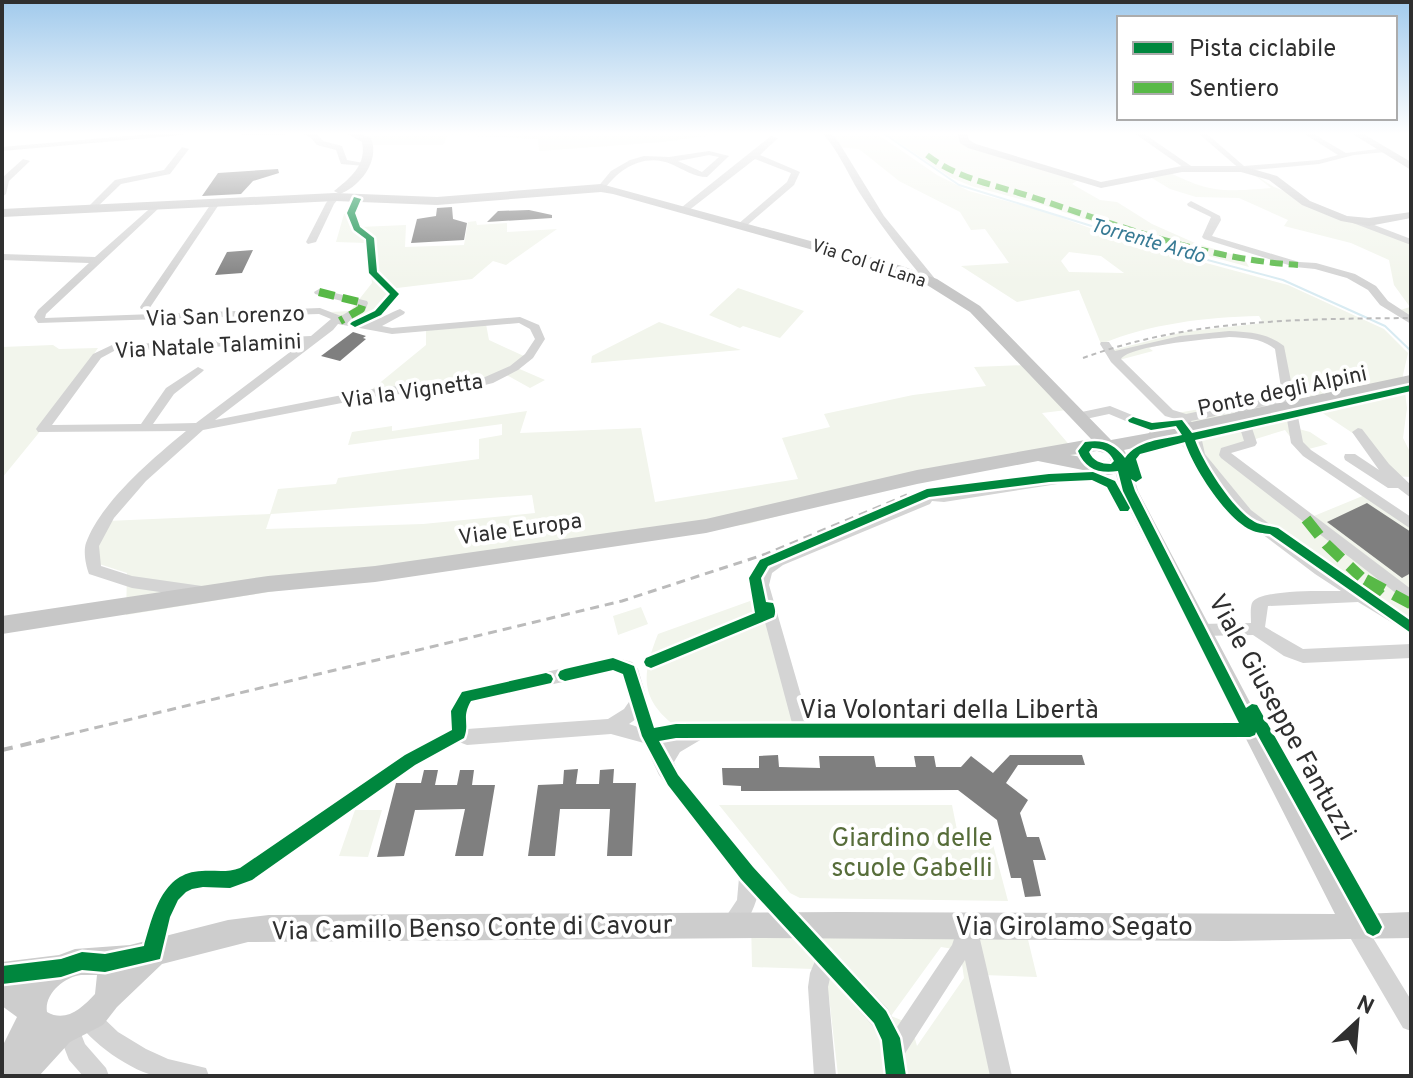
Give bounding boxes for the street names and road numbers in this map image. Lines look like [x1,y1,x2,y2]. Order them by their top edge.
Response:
street label: Via Col di Lana [808,235,929,294]
street label: Via San Lorenzo [145,301,305,334]
street label: Via Natale Talamini [114,329,302,366]
street label: Ponte degli Alpini [1195,361,1370,424]
street label: Via la Vignetta [340,369,485,416]
street label: Viale Europa [457,508,584,553]
street label: Viale Giuseppe Fantuzzi [1199,589,1362,847]
street label: Via Volontari della Libertà [799,695,1099,728]
street label: Via Camillo Benso Conte di Cavour [271,909,673,949]
street label: Via Girolamo Segato [955,912,1193,945]

